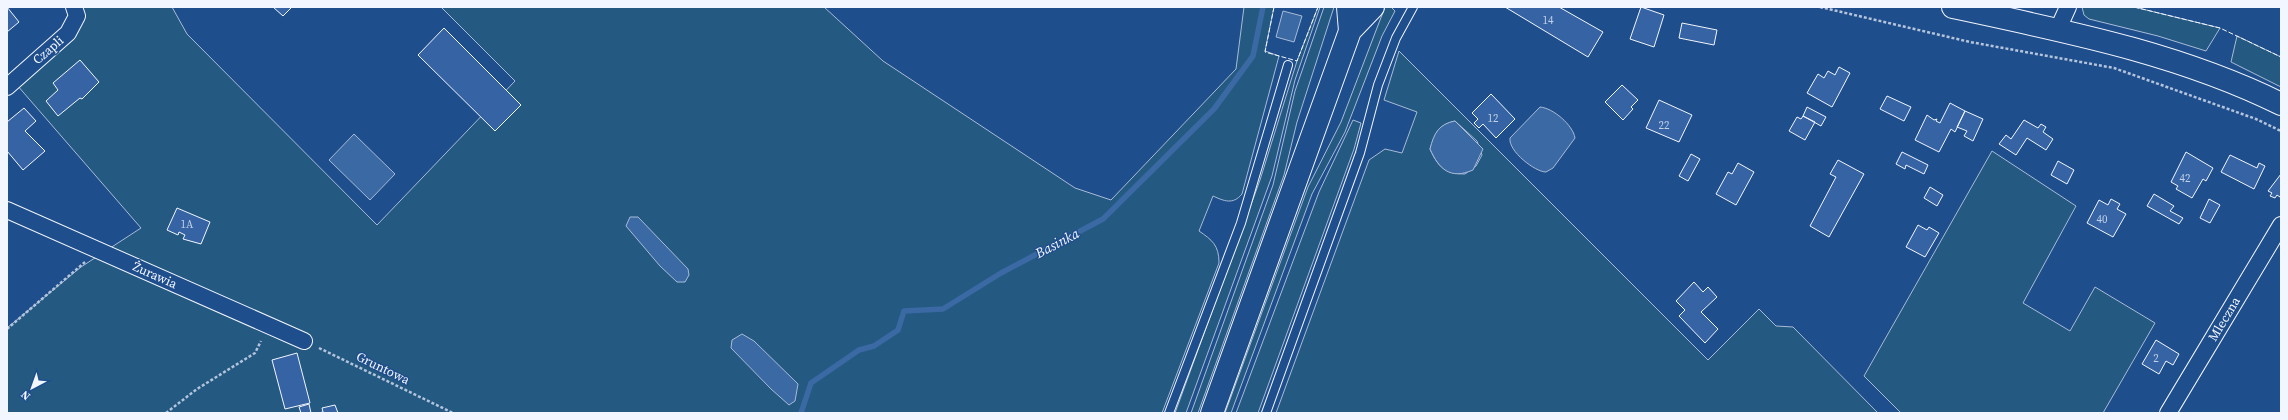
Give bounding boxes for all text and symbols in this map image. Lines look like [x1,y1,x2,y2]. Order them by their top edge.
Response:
house number: 14 [1543,13,1554,28]
street label: Czapli [29,32,67,68]
house number: 12 [1488,111,1499,126]
house number: 22 [1659,118,1670,133]
house number: 42 [2180,171,2191,186]
house number: 40 [2097,212,2108,227]
house number: 1A [181,217,194,232]
water label: Basinka [1031,223,1083,263]
street label: Żurawia [130,258,180,292]
street label: Mleczna [2204,293,2244,344]
street label: Gruntowa [353,348,413,388]
house number: 2 [2153,351,2159,366]
north arrow [12,368,52,408]
text: N [18,387,34,403]

